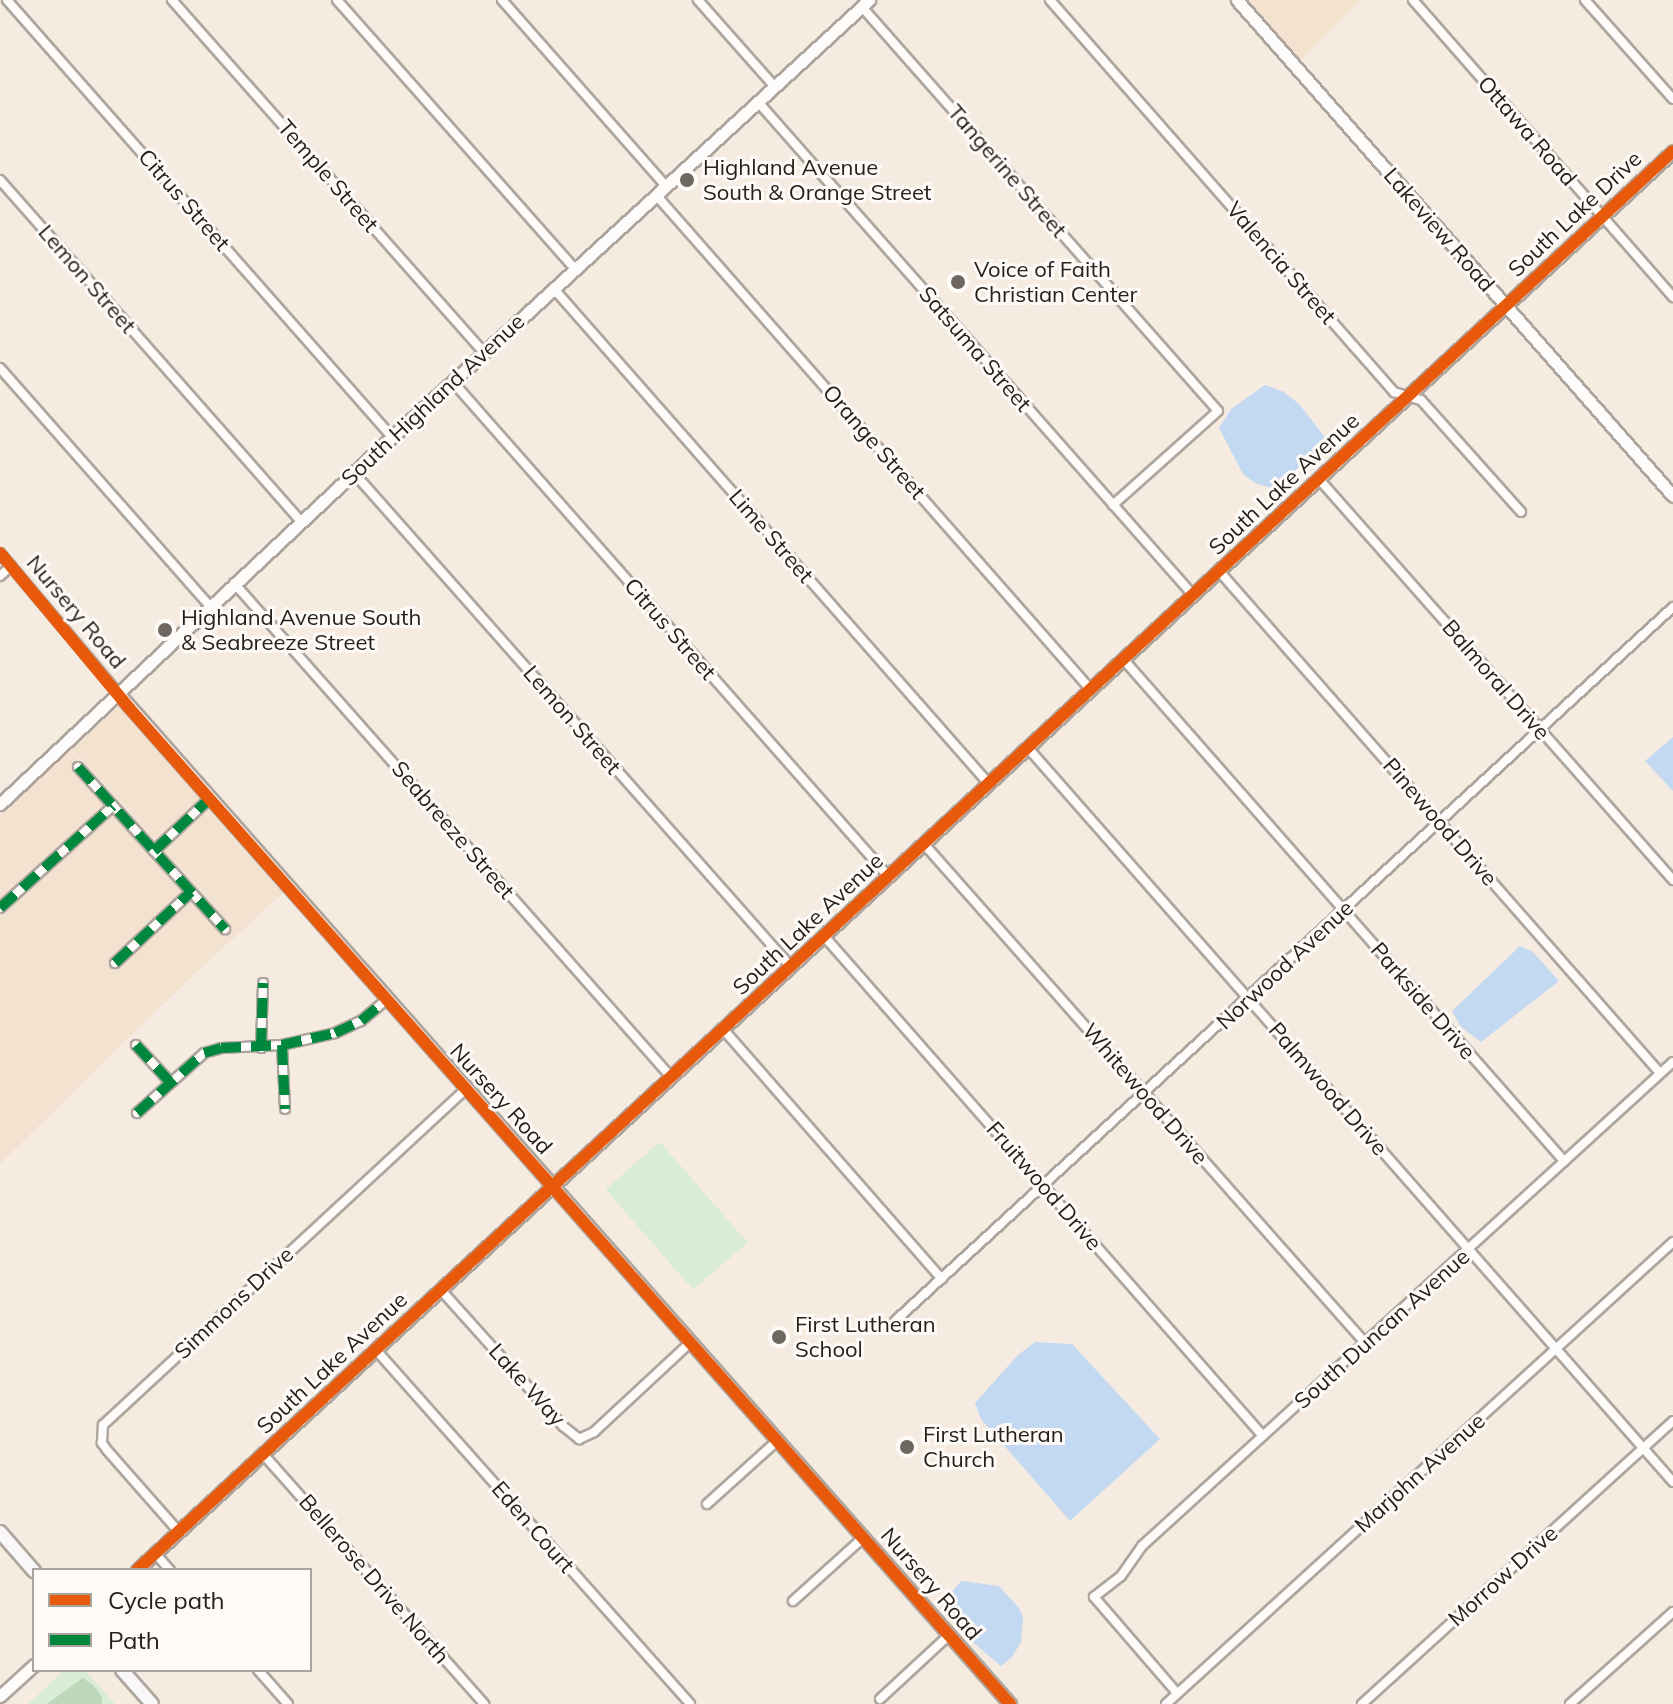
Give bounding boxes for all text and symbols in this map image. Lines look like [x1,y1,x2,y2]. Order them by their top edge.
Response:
street label: Ottawa Road [1472,71,1582,191]
street label: Tangerine Street [942,99,1072,243]
street label: Temple Street [272,115,384,237]
street label: Citrus Street [133,144,235,256]
street label: South Lake Drive [1503,146,1647,282]
place label: Highland Avenue South & Orange Street [703,154,932,206]
street label: Lakeview Road [1378,163,1500,297]
marker: Highland Avenue South & Orange Street [678,171,696,189]
street label: Valencia Street [1221,196,1341,330]
street label: Lemon Street [33,219,141,339]
place label: Voice of Faith Christian Center [974,256,1137,308]
marker: Voice of Faith Christian Center [949,273,967,291]
street label: Satsuma Street [913,281,1037,417]
street label: South Highland Avenue [336,308,530,492]
street label: Orange Street [817,379,931,505]
street label: South Lake Avenue [1203,408,1365,560]
street label: Lime Street [723,484,819,588]
street label: Nursery Road [21,550,131,674]
street label: Citrus Street [619,573,721,685]
place label: Highland Avenue South & Seabreeze Street [181,604,421,656]
street label: Balmoral Drive [1437,615,1555,745]
marker: Highland Avenue South & Seabreeze Street [156,621,174,639]
street label: Lemon Street [518,660,626,780]
street label: Pinewood Drive [1377,753,1503,891]
street label: Seabreeze Street [386,756,520,904]
street label: South Lake Avenue [727,848,889,1000]
street label: Norwood Avenue [1211,895,1359,1035]
street label: Parkside Drive [1365,937,1481,1065]
street label: Palmwood Drive [1263,1017,1393,1161]
street label: Whitewood Drive [1077,1018,1213,1170]
street label: Nursery Road [444,1038,558,1160]
street label: Fruitwood Drive [981,1116,1107,1256]
street label: Simmons Drive [169,1241,299,1365]
street label: South Duncan Avenue [1289,1243,1475,1415]
street label: South Lake Avenue [251,1287,413,1439]
place label: First Lutheran School [795,1311,936,1362]
marker: First Lutheran School [770,1328,788,1346]
street label: Lake Way [483,1338,571,1432]
street label: Marjohn Avenue [1349,1408,1491,1538]
place label: First Lutheran Church [923,1421,1064,1472]
marker: First Lutheran Church [898,1438,916,1456]
street label: Eden Court [486,1476,580,1578]
street label: Bellerose Drive North [293,1489,455,1669]
street label: Morrow Drive [1443,1520,1563,1632]
street label: Nursery Road [875,1523,987,1645]
legend [32,1568,312,1672]
text: Cycle path [108,1585,225,1615]
text: Path [108,1625,160,1655]

